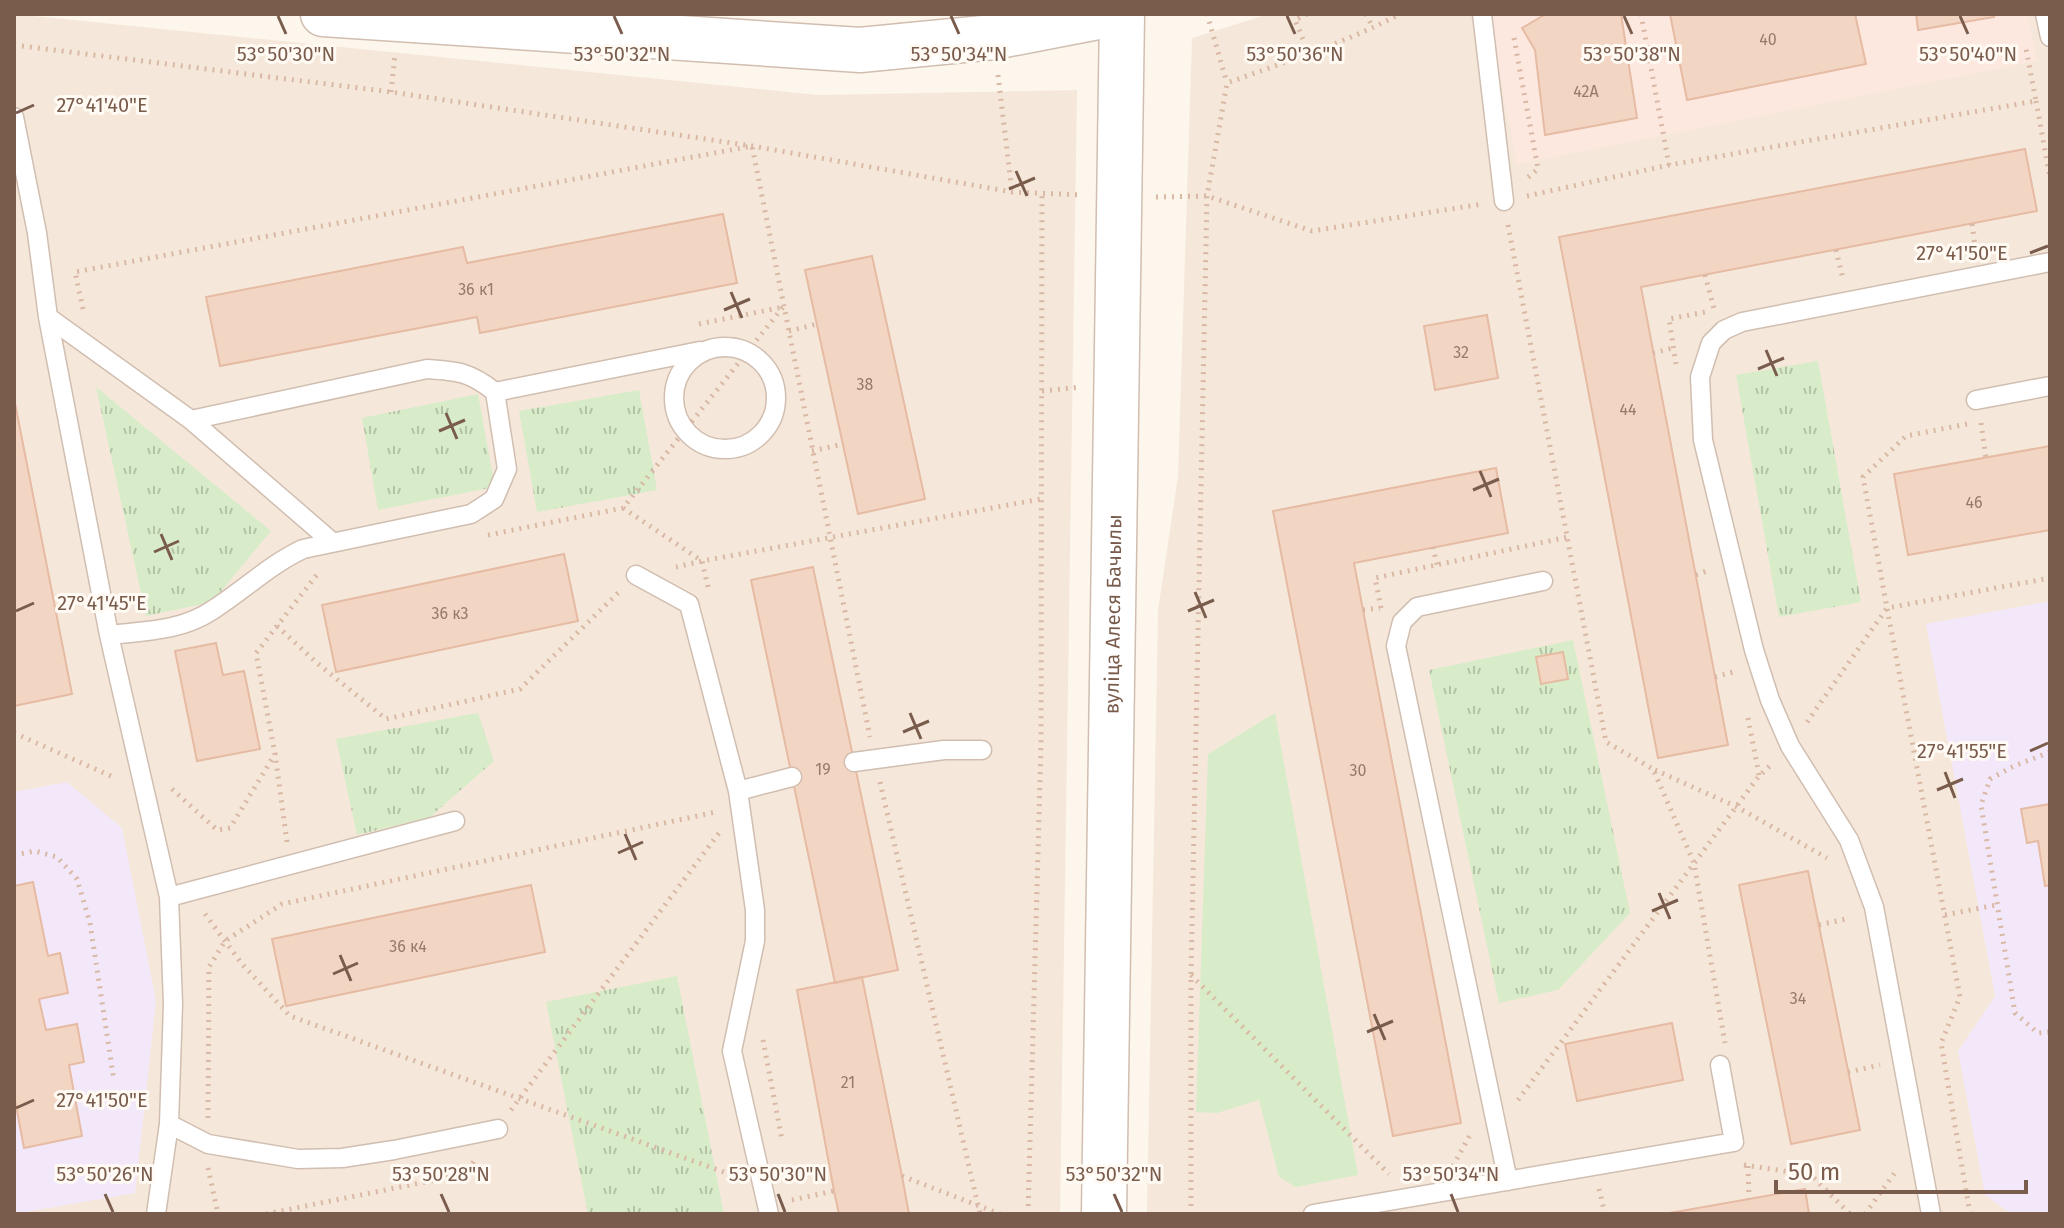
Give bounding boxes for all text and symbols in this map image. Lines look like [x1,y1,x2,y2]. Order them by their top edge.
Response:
house number: 40 [1759,30,1777,49]
text: 53°50'30"N [237,42,335,66]
text: 53°50'32"N [574,42,671,66]
text: 53°50'34"N [911,42,1007,66]
text: 53°50'36"N [1246,42,1344,66]
text: 53°50'38"N [1583,42,1681,66]
text: 53°50'40"N [1919,42,2017,66]
house number: 42А [1573,82,1599,101]
text: 27°41'40"E [56,93,148,117]
text: 27°41'50"E [1916,241,2008,265]
house number: 36 к1 [458,280,494,299]
house number: 32 [1453,343,1469,362]
house number: 38 [857,375,874,394]
house number: 44 [1619,400,1637,419]
house number: 46 [1965,493,1983,512]
street label: вуліца Алеся Бачылы [1100,514,1126,714]
text: 27°41'45"E [57,591,147,615]
house number: 36 к3 [431,604,469,623]
text: 27°41'55"E [1917,739,2007,763]
house number: 19 [815,760,831,779]
house number: 30 [1350,761,1367,780]
house number: 36 к4 [389,937,427,956]
house number: 34 [1790,989,1807,1008]
house number: 21 [841,1073,855,1092]
text: 27°41'50"E [56,1088,148,1112]
scale bar [1776,1144,2026,1194]
text: 50 m [1788,1158,1840,1186]
text: 53°50'26"N [56,1162,154,1186]
text: 53°50'28"N [392,1162,490,1186]
text: 53°50'30"N [729,1162,827,1186]
text: 53°50'32"N [1066,1162,1163,1186]
text: 53°50'34"N [1403,1162,1499,1186]

